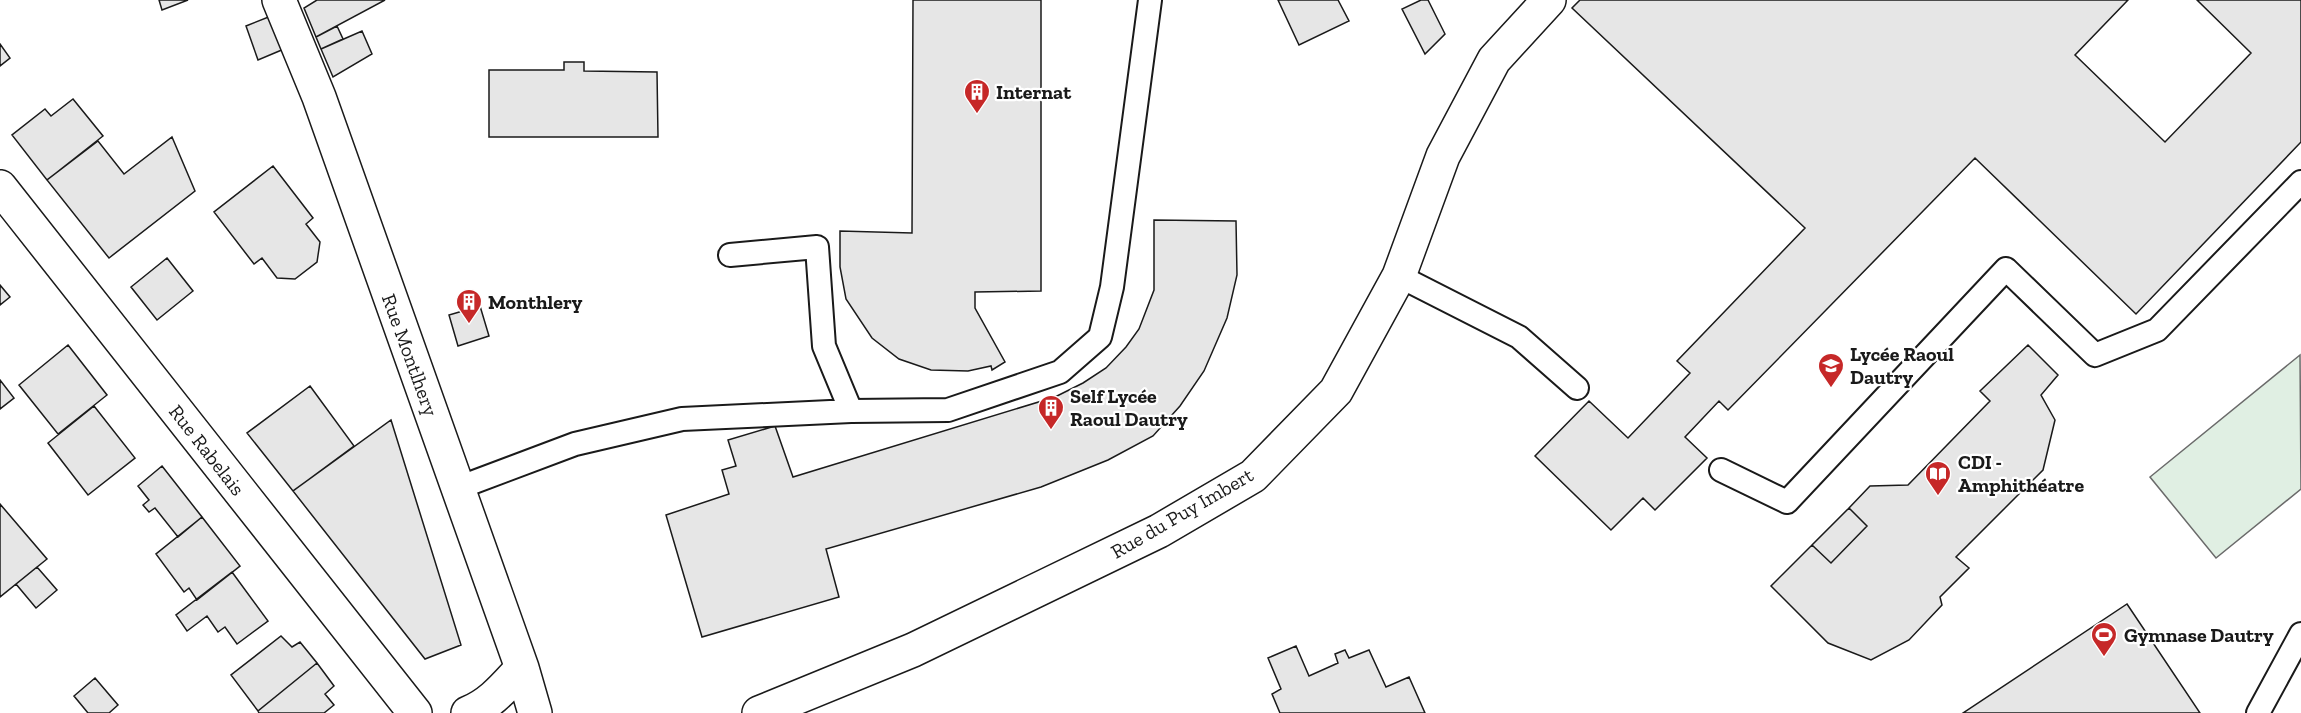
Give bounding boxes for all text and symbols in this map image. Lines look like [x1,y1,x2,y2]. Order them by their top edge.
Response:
building icon: Internat [962,77,992,115]
place label: Internat [996,80,1072,104]
building icon: Monthlery [454,287,484,325]
place label: Monthlery [488,290,583,314]
street label: Rue Montlhery [377,291,443,420]
place label: Lycée Raoul Dautry [1850,342,1954,389]
school or university icon: Lycée Raoul Dautry [1816,351,1846,389]
place label: Self Lycée Raoul Dautry [1070,384,1188,431]
building icon: Self Lycée Raoul Dautry [1036,393,1066,431]
street label: Rue Rabelais [164,400,250,500]
place label: CDI - Amphithéatre [1958,450,2084,497]
library icon: CDI - Amphithéatre [1923,459,1953,497]
street label: Rue du Puy Imbert [1106,462,1258,564]
sports icon: Gymnase Dautry [2089,620,2119,658]
place label: Gymnase Dautry [2124,623,2274,647]

